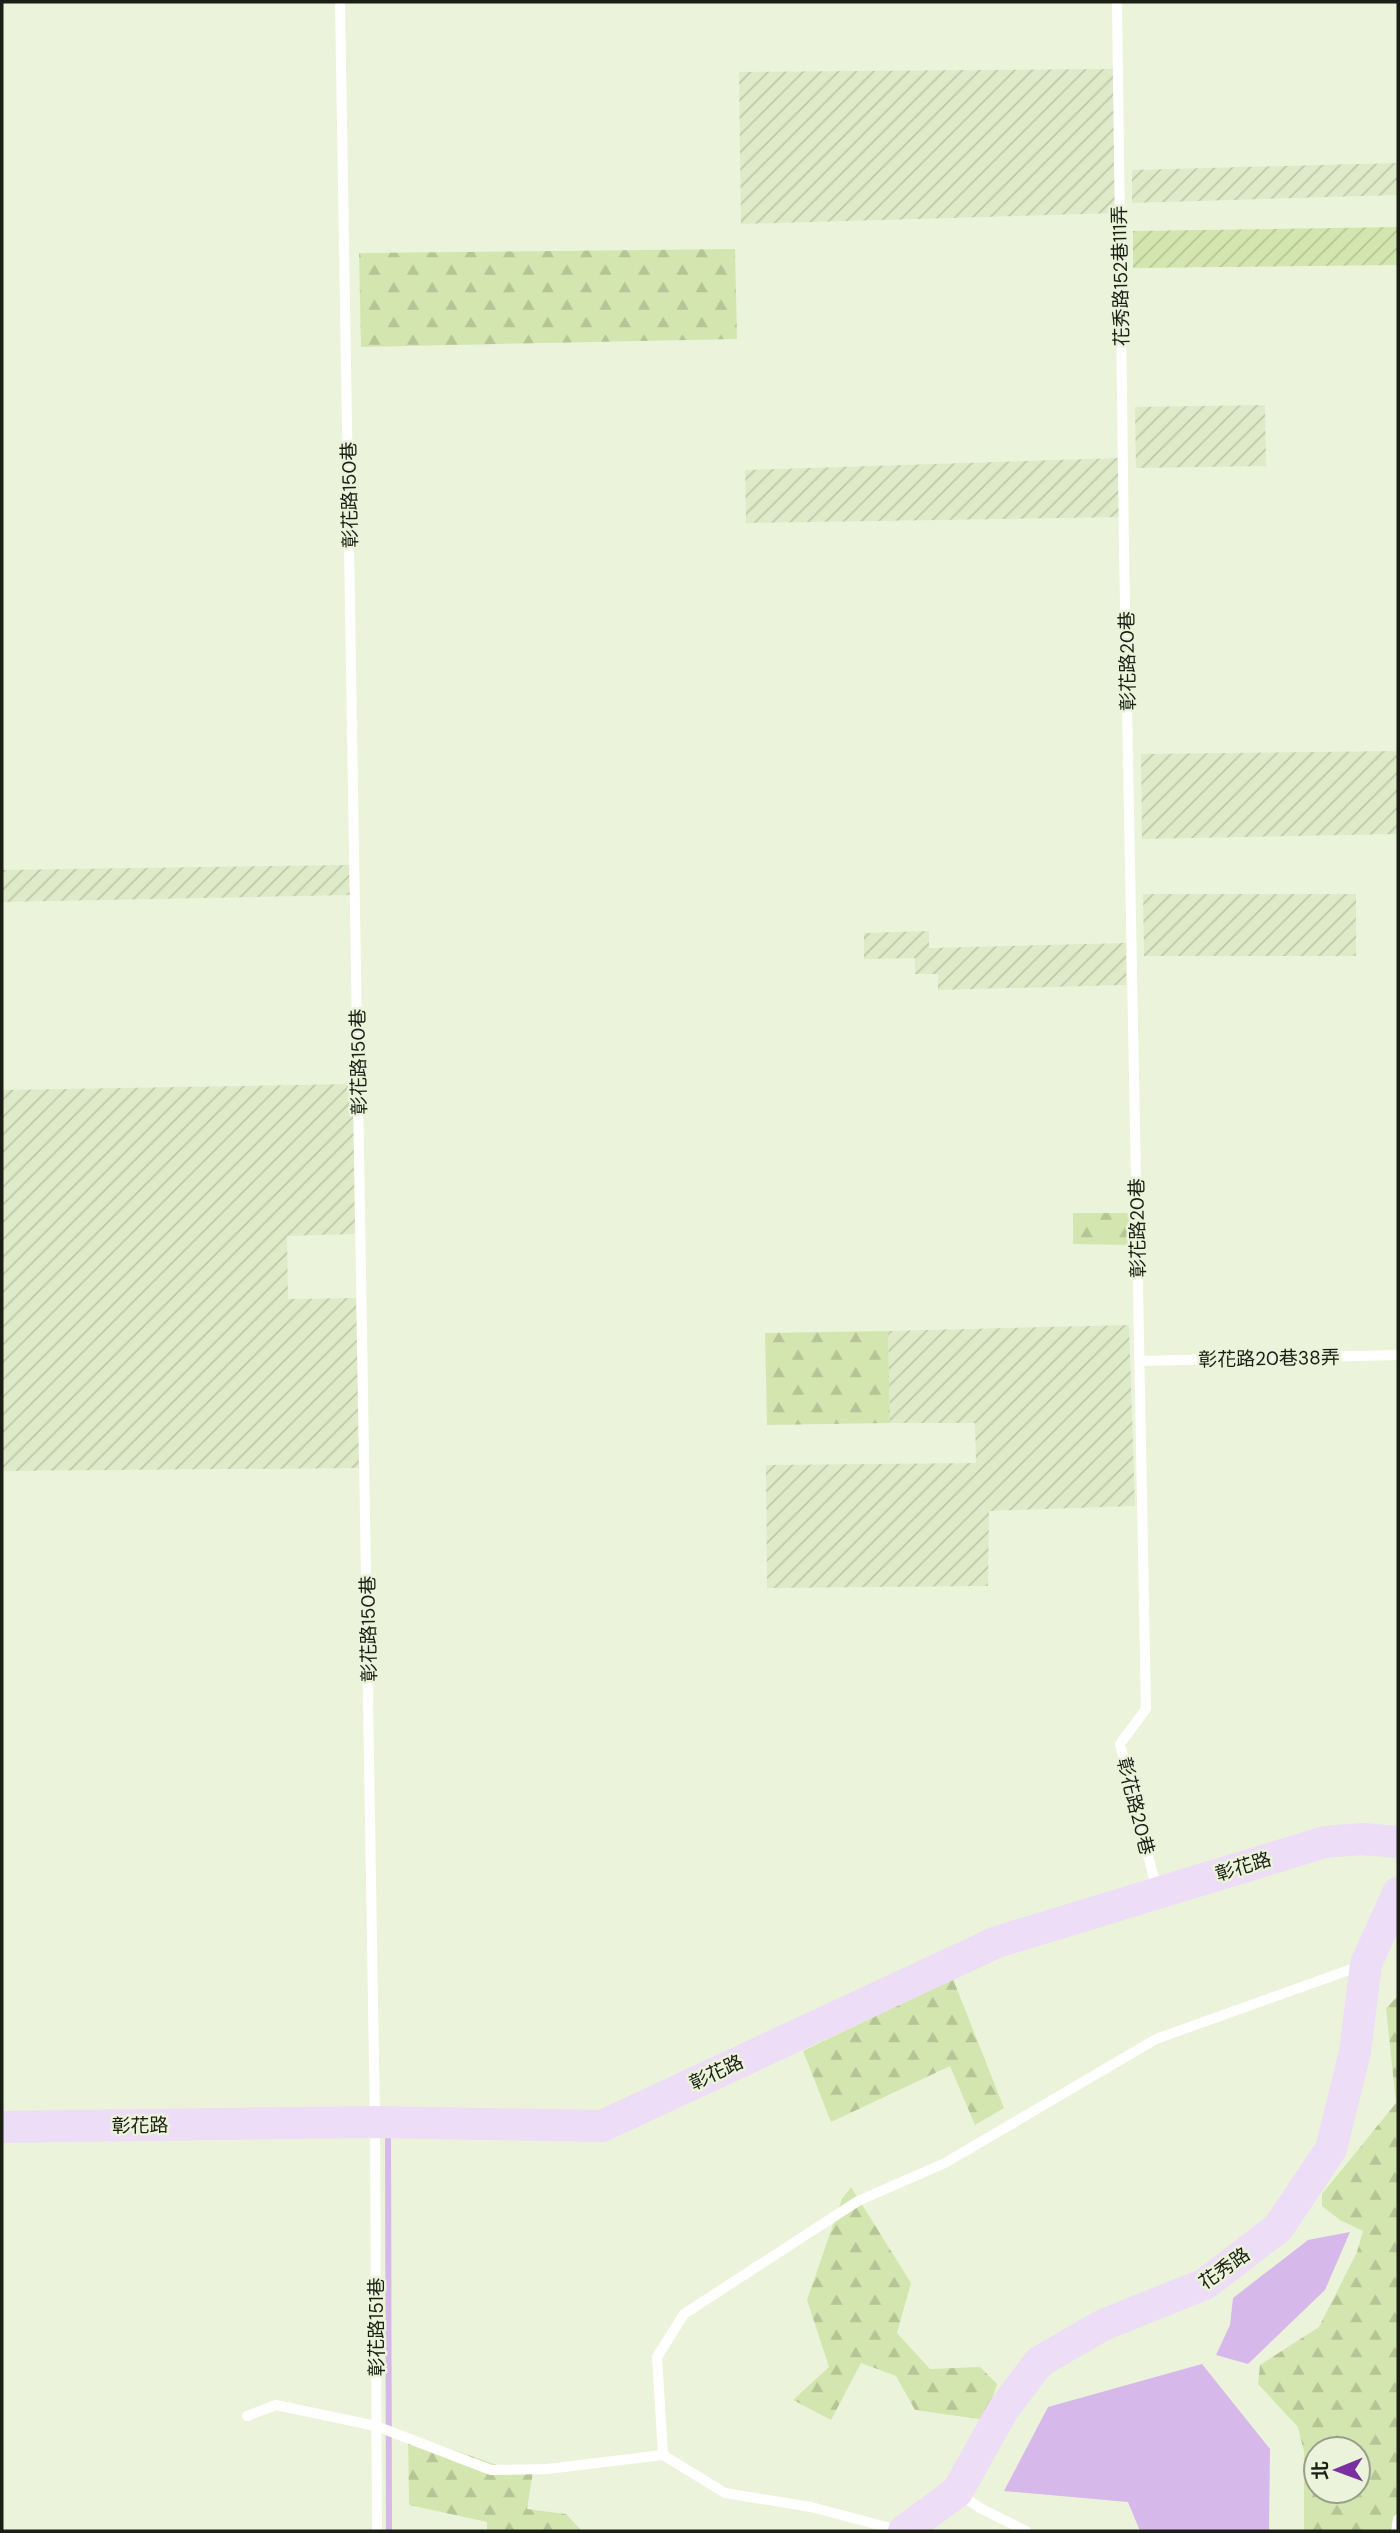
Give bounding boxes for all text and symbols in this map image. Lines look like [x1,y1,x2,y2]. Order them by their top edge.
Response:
street label: 花秀路152巷111弄 [1107,205,1134,347]
street label: 彰花路150巷 [336,442,363,548]
street label: 彰花路20巷 [1114,611,1141,711]
street label: 彰花路150巷 [345,1009,372,1115]
street label: 彰花路20巷 [1124,1178,1151,1278]
street label: 彰花路20巷38弄 [1198,1345,1340,1372]
street label: 彰花路150巷 [355,1576,382,1682]
street label: 彰花路20巷 [1111,1755,1160,1858]
street label: 彰花路 [1212,1846,1274,1887]
street label: 彰花路 [685,2049,747,2096]
street label: 彰花路 [111,2113,169,2138]
street label: 花秀路 [1194,2242,1255,2295]
street label: 彰花路151巷 [364,2277,389,2377]
north arrow [1302,2435,1372,2505]
text: 北 [1308,2461,1333,2480]

